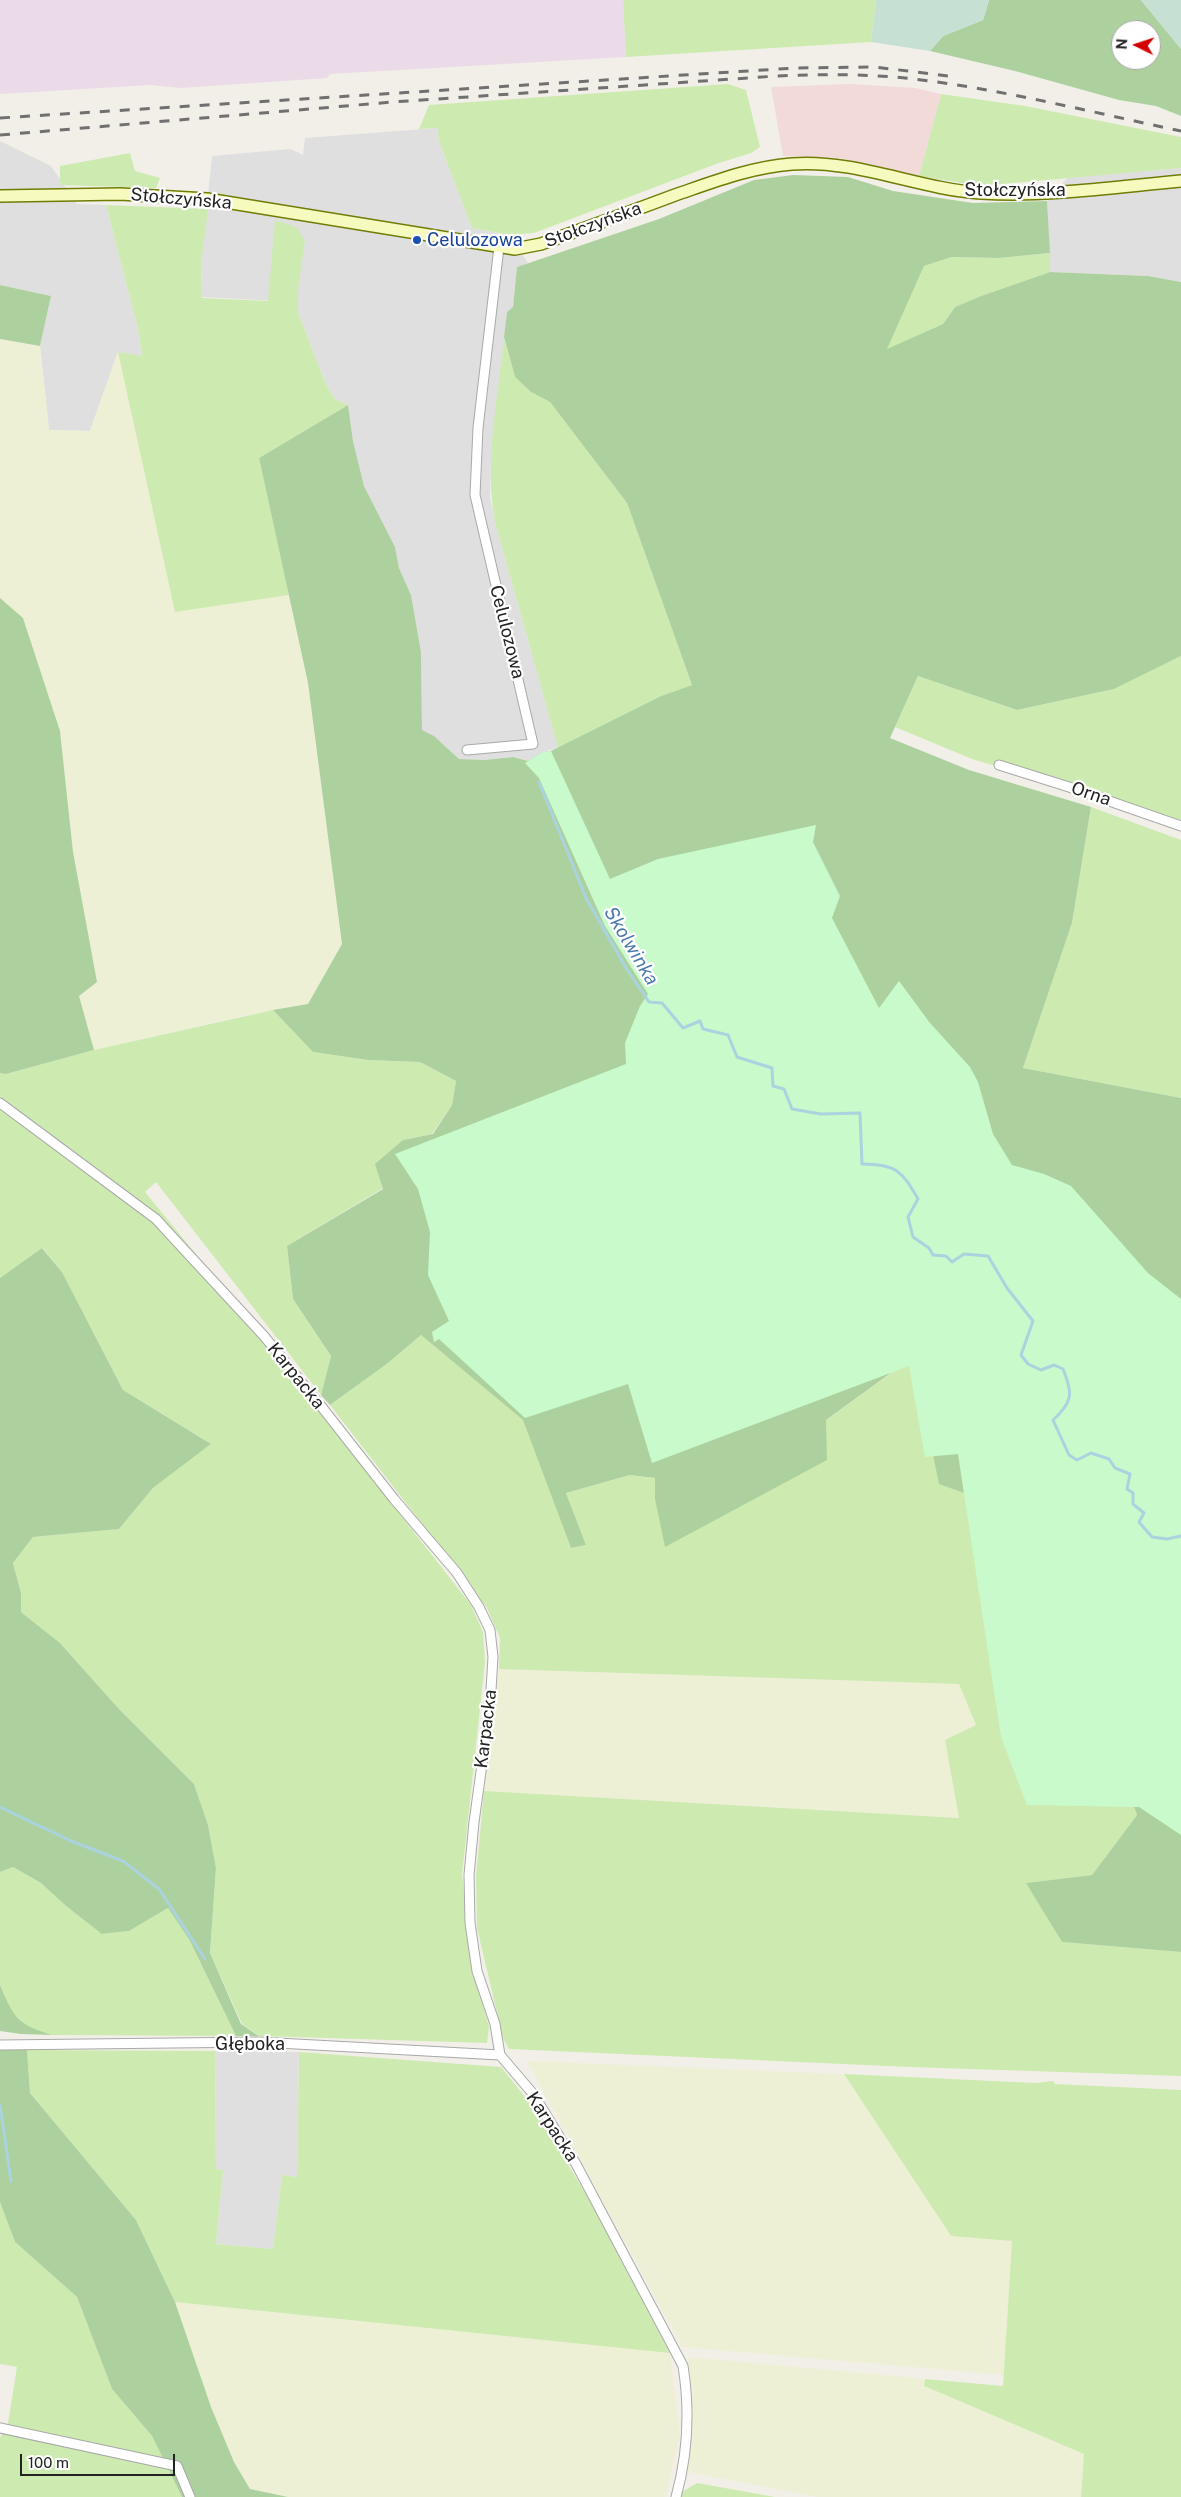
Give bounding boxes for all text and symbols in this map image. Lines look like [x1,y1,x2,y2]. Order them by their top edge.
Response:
north arrow [1111,20,1161,70]
text: N [1114,38,1130,50]
street label: Stołczyńska [964,179,1066,201]
street label: Stołczyńska [130,184,232,214]
street label: Stołczyńska [542,197,644,253]
place label: Celulozowa [427,229,523,251]
marker: Celulozowa [411,234,423,246]
street label: Celulozowa [485,583,529,681]
street label: Orna [1068,777,1114,811]
water label: Skolwinka [599,903,663,989]
street label: Karpacka [263,1338,329,1414]
street label: Karpacka [470,1688,502,1770]
street label: Głęboka [215,2033,285,2055]
street label: Karpacka [521,2088,583,2166]
scale bar [22,2444,178,2476]
text: 100 m [28,2454,69,2471]

